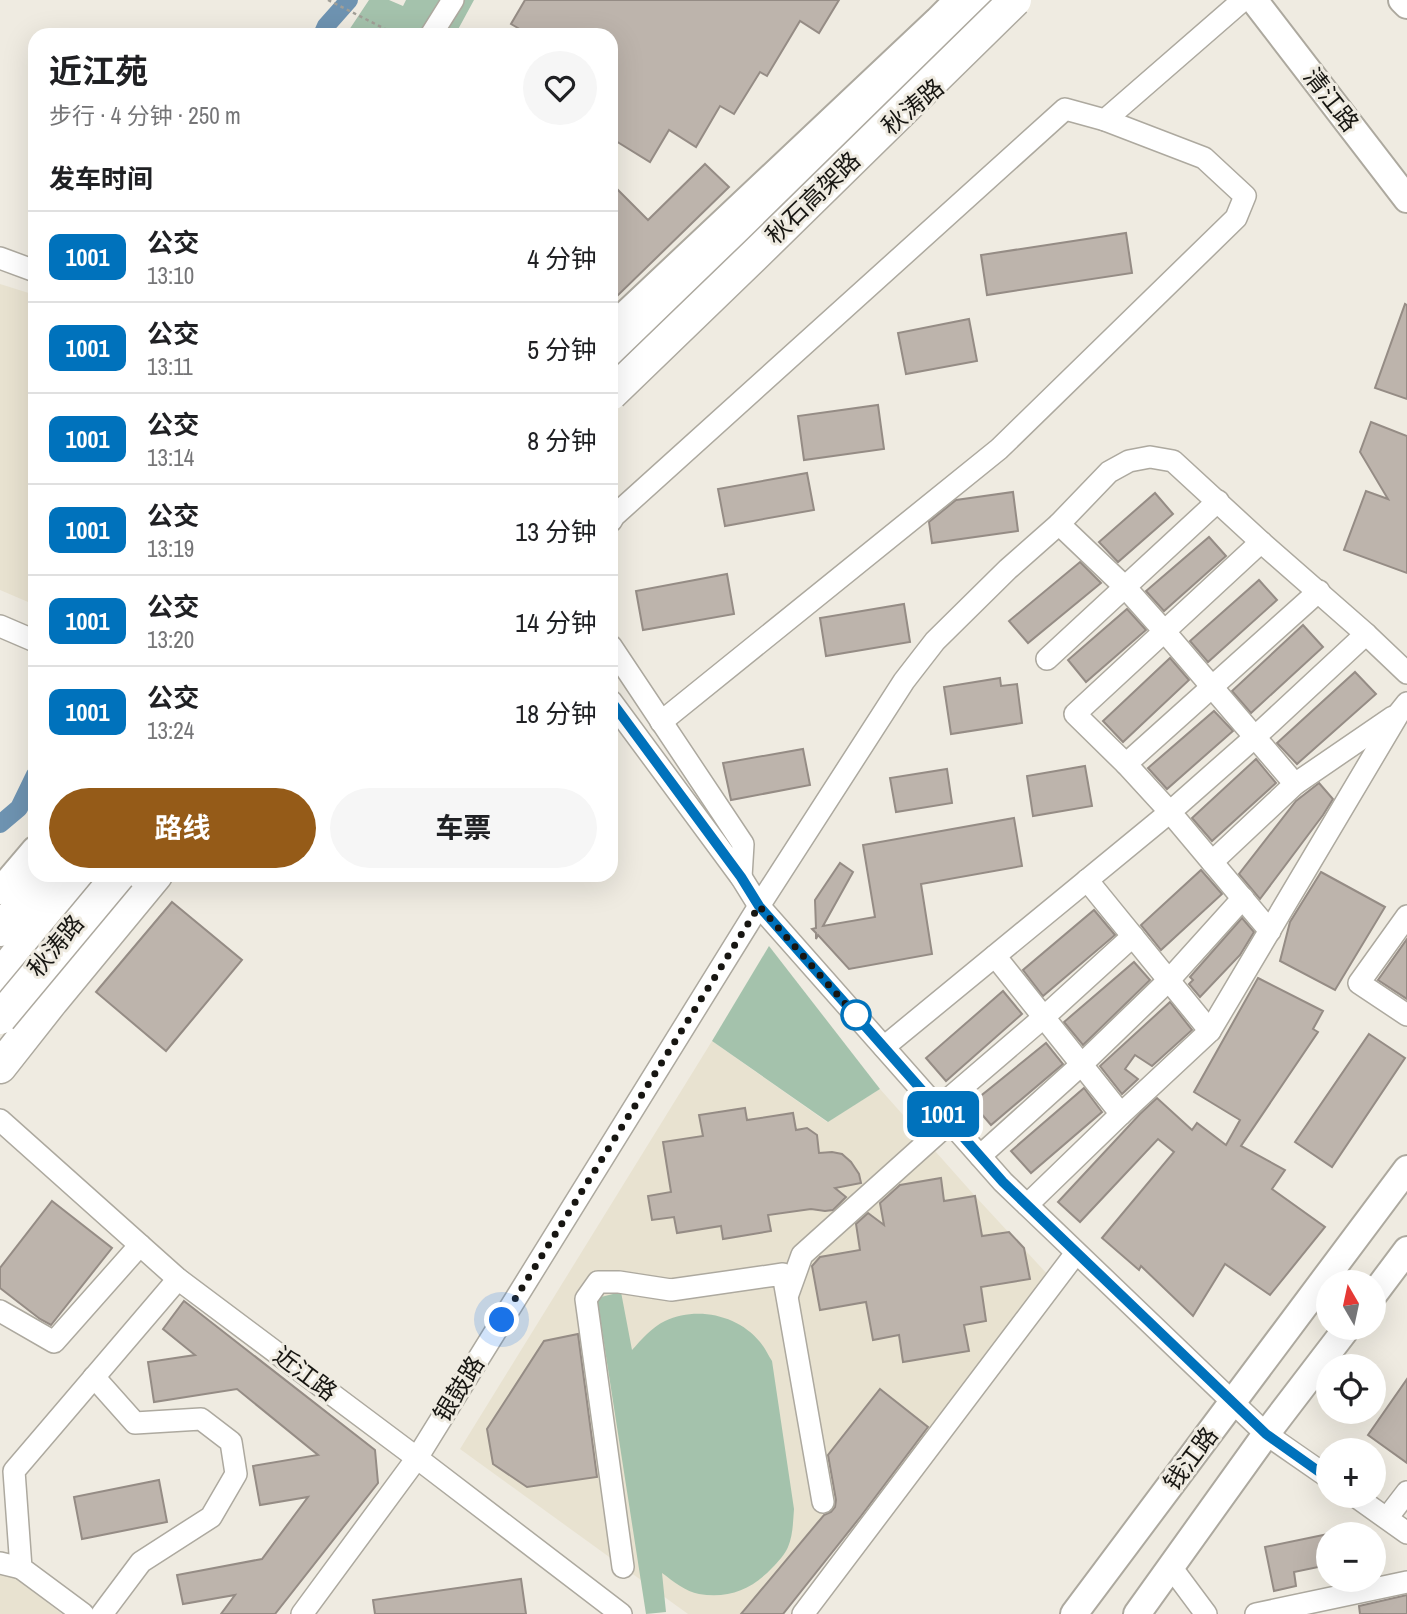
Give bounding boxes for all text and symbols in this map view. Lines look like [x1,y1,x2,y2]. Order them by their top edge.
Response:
text: 近江苑 [49,49,148,93]
button: heart [523,51,597,125]
street label: 清江路 [1297,61,1367,138]
street label: 秋涛路 [874,71,950,142]
text: 步行 · 4 分钟 · 250 m [49,100,241,131]
street label: 秋石高架路 [758,144,867,250]
text: 发车时间 [49,161,153,196]
text: 公交 [147,225,199,260]
text: 1001 [66,241,109,273]
text: 4 分钟 [527,241,597,276]
text: 13:10 [147,260,194,291]
text: 公交 [147,316,199,351]
text: 1001 [66,332,109,364]
text: 5 分钟 [527,332,597,367]
text: 13:11 [147,351,193,382]
text: 公交 [147,407,199,442]
text: 1001 [66,423,109,455]
text: 8 分钟 [527,423,597,458]
text: 13:14 [147,442,194,473]
text: 公交 [147,498,199,533]
text: 1001 [66,514,109,546]
text: 13 分钟 [515,514,597,549]
text: 13:19 [147,533,194,564]
text: 公交 [147,589,199,624]
text: 1001 [66,605,109,637]
text: 14 分钟 [515,605,597,640]
text: 13:20 [147,624,194,655]
text: 公交 [147,680,199,715]
text: 1001 [66,696,109,728]
text: 18 分钟 [515,696,597,731]
text: 13:24 [147,715,194,746]
button: 路线 [49,788,316,868]
button: 车票 [330,788,597,868]
street label: 秋涛路 [20,907,91,983]
unlabelled marker [841,1000,871,1030]
line badge: 1001 [894,1091,992,1137]
text: 1001 [921,1098,965,1130]
north arrow [1316,1270,1386,1340]
map controls [1316,1270,1386,1592]
your location [484,1302,519,1337]
street label: 近江路 [267,1339,344,1408]
street label: 银鼓路 [426,1349,491,1427]
button: locate [1316,1354,1386,1424]
street label: 钱江路 [1156,1420,1225,1497]
button: + [1316,1438,1386,1508]
button: − [1316,1522,1386,1592]

